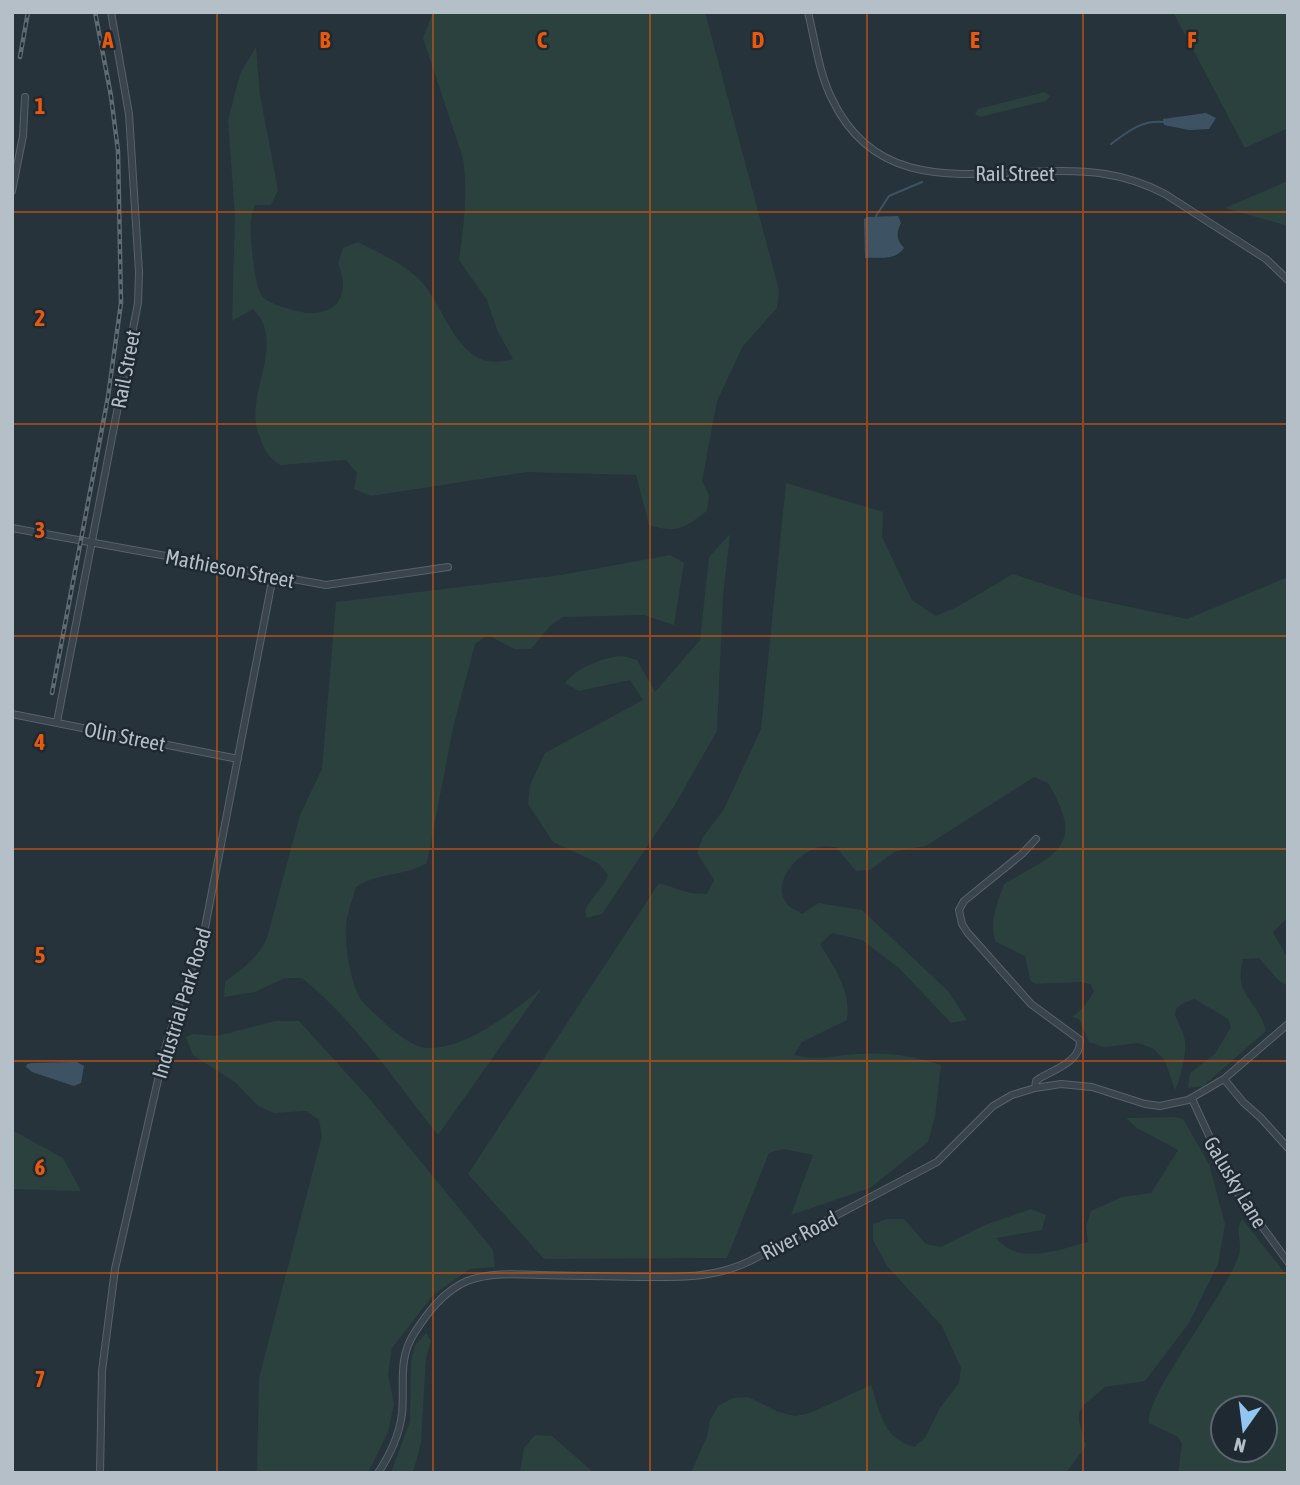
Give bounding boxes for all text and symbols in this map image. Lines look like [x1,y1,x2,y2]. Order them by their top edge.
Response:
text: A [101,27,114,53]
text: B [320,27,331,53]
text: C [537,27,548,53]
text: D [752,27,765,53]
text: E [970,27,980,53]
text: F [1187,27,1197,53]
text: 1 [35,93,46,119]
street label: Rail Street [975,161,1055,185]
text: 2 [35,305,45,331]
street label: Rail Street [106,328,144,410]
text: 3 [35,517,45,543]
street label: Mathieson Street [163,544,297,592]
street label: Olin Street [83,716,167,756]
text: 4 [34,729,46,755]
street label: Industrial Park Road [147,925,215,1081]
text: 5 [35,942,46,968]
street label: Galusky Lane [1199,1132,1273,1232]
text: 6 [35,1154,46,1180]
street label: River Road [757,1206,841,1264]
text: 7 [35,1366,45,1392]
north arrow [1209,1394,1279,1464]
text: N [1232,1433,1248,1458]

